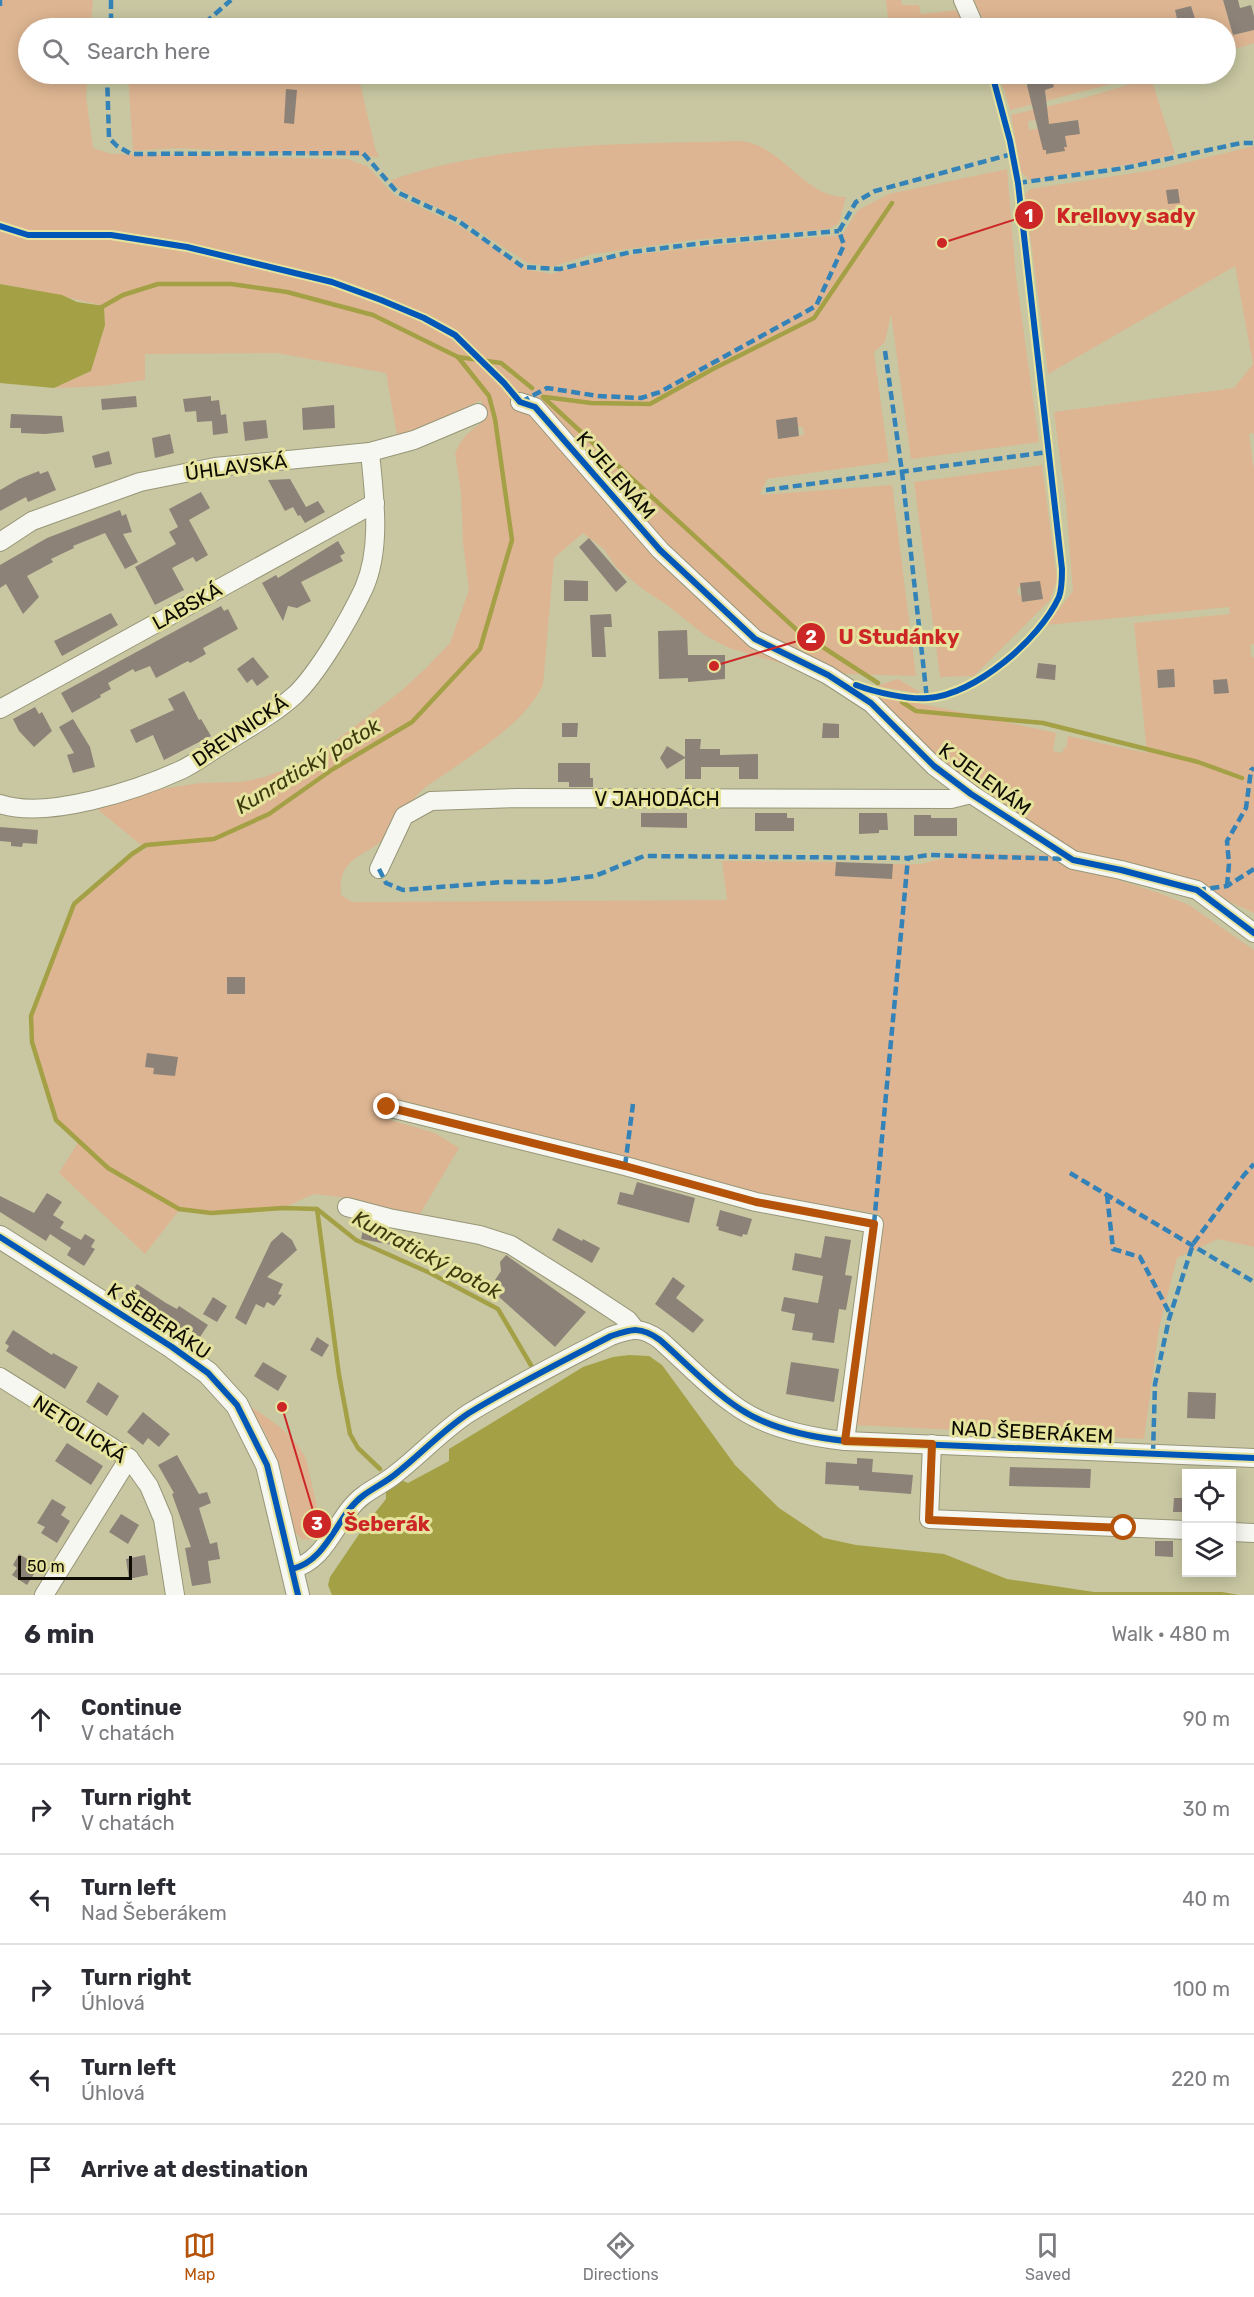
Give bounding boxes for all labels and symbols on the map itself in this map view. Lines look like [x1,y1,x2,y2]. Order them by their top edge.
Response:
callout: Krellovy sady [1014,196,1208,235]
text: Krellovy sady [1056,203,1196,228]
text: 1 [1025,205,1033,227]
street label: K JELENÁM [571,426,661,524]
street label: ÚHLAVSKÁ [184,449,288,485]
street label: LABSKÁ [148,577,226,635]
callout: U Studánky [796,617,971,656]
text: U Studánky [839,624,960,649]
text: 2 [805,626,817,648]
street label: DŘEVNICKÁ [188,690,292,772]
water label: Kunratický potok [231,712,386,819]
street label: K JELENÁM [934,738,1036,820]
street label: V JAHODÁCH [594,787,720,811]
route end [373,1093,399,1119]
water label: Kunratický potok [349,1205,507,1305]
street label: K ŠEBERÁKU [103,1278,215,1364]
street label: NETOLICKÁ [29,1390,131,1468]
street label: NAD ŠEBERÁKEM [950,1416,1114,1448]
callout: Šeberák [302,1504,443,1543]
text: Šeberák [344,1511,431,1536]
text: 3 [311,1513,323,1535]
route start [1110,1514,1136,1540]
scale bar [18,1553,132,1580]

